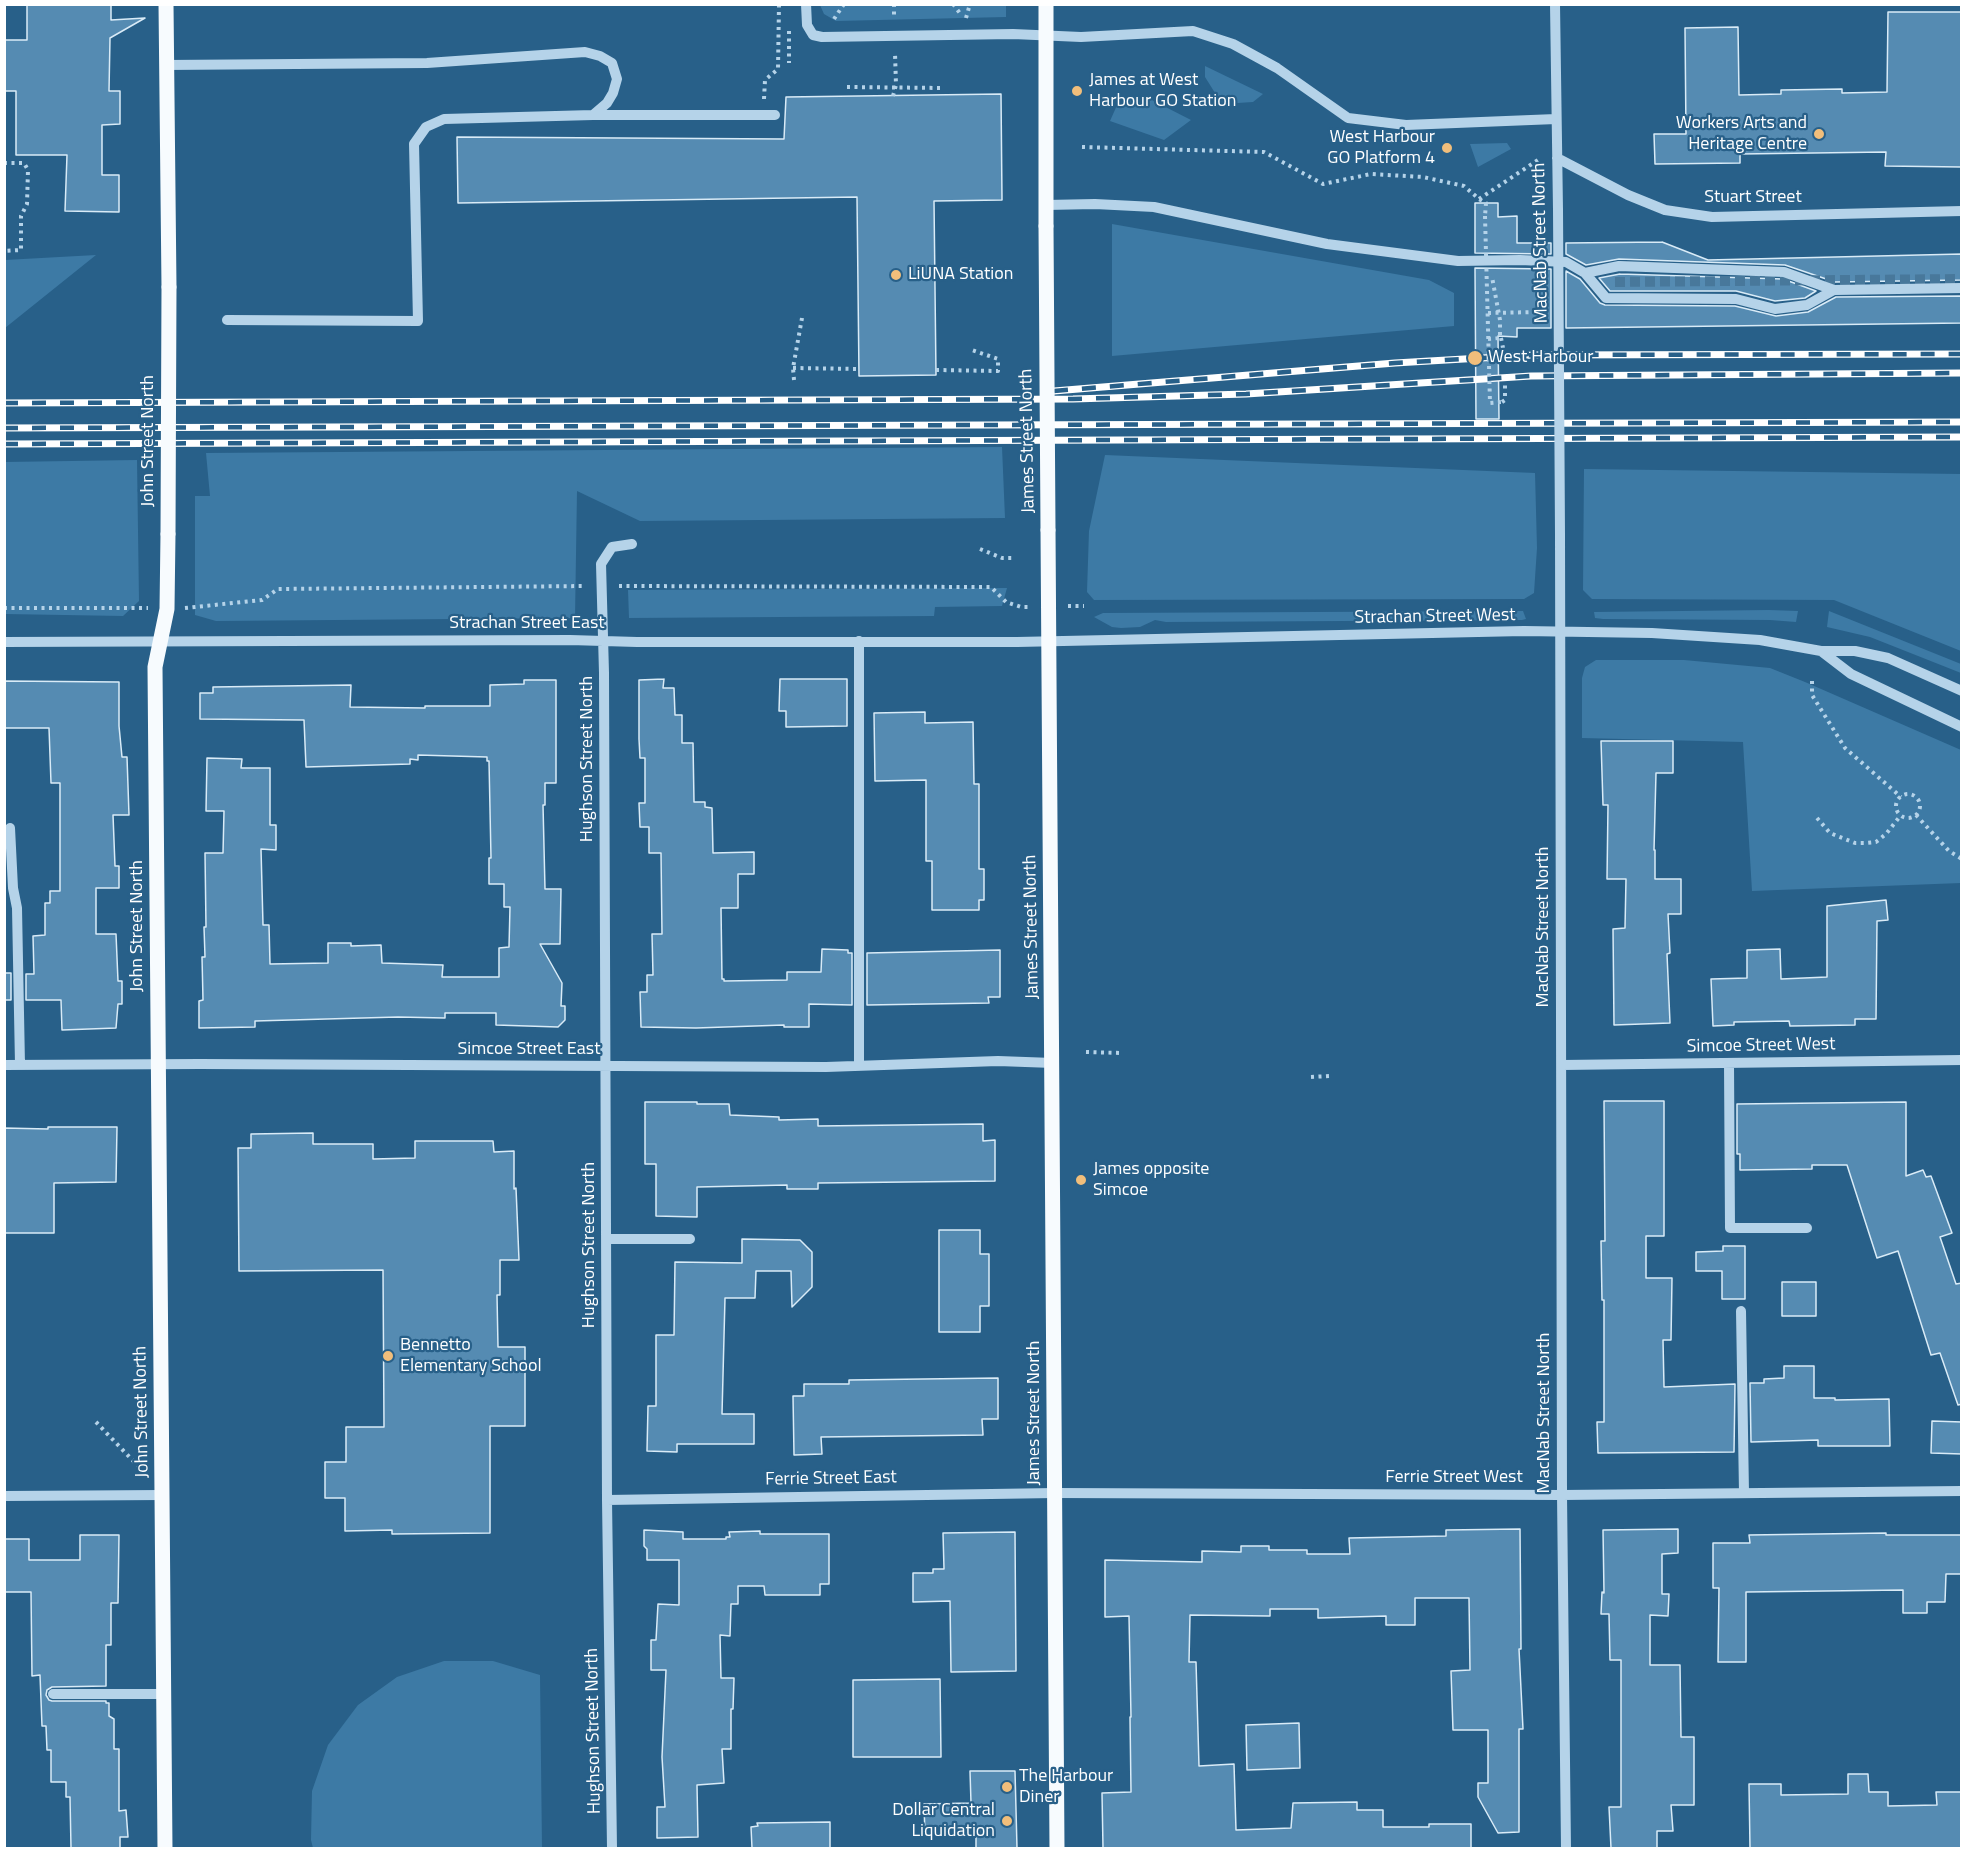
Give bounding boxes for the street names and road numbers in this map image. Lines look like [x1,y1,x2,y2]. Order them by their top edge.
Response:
street label: MacNab Street North [1529,162,1553,324]
street label: Stuart Street [1704,187,1802,209]
street label: James Street North [1016,368,1040,514]
street label: John Street North [138,375,160,507]
street label: Strachan Street West [1354,605,1516,629]
street label: Strachan Street East [449,613,605,635]
street label: Hughson Street North [577,676,599,842]
street label: MacNab Street North [1533,847,1555,1007]
street label: James Street North [1020,854,1044,1000]
street label: John Street North [127,860,149,992]
street label: Simcoe Street West [1686,1034,1836,1058]
street label: Simcoe Street East [457,1039,601,1061]
street label: Hughson Street North [579,1162,601,1328]
street label: MacNab Street North [1534,1333,1556,1493]
street label: James Street North [1024,1341,1046,1485]
street label: John Street North [130,1346,154,1478]
street label: Ferrie Street East [765,1467,897,1491]
street label: Ferrie Street West [1385,1467,1523,1489]
street label: Hughson Street North [582,1648,606,1814]

